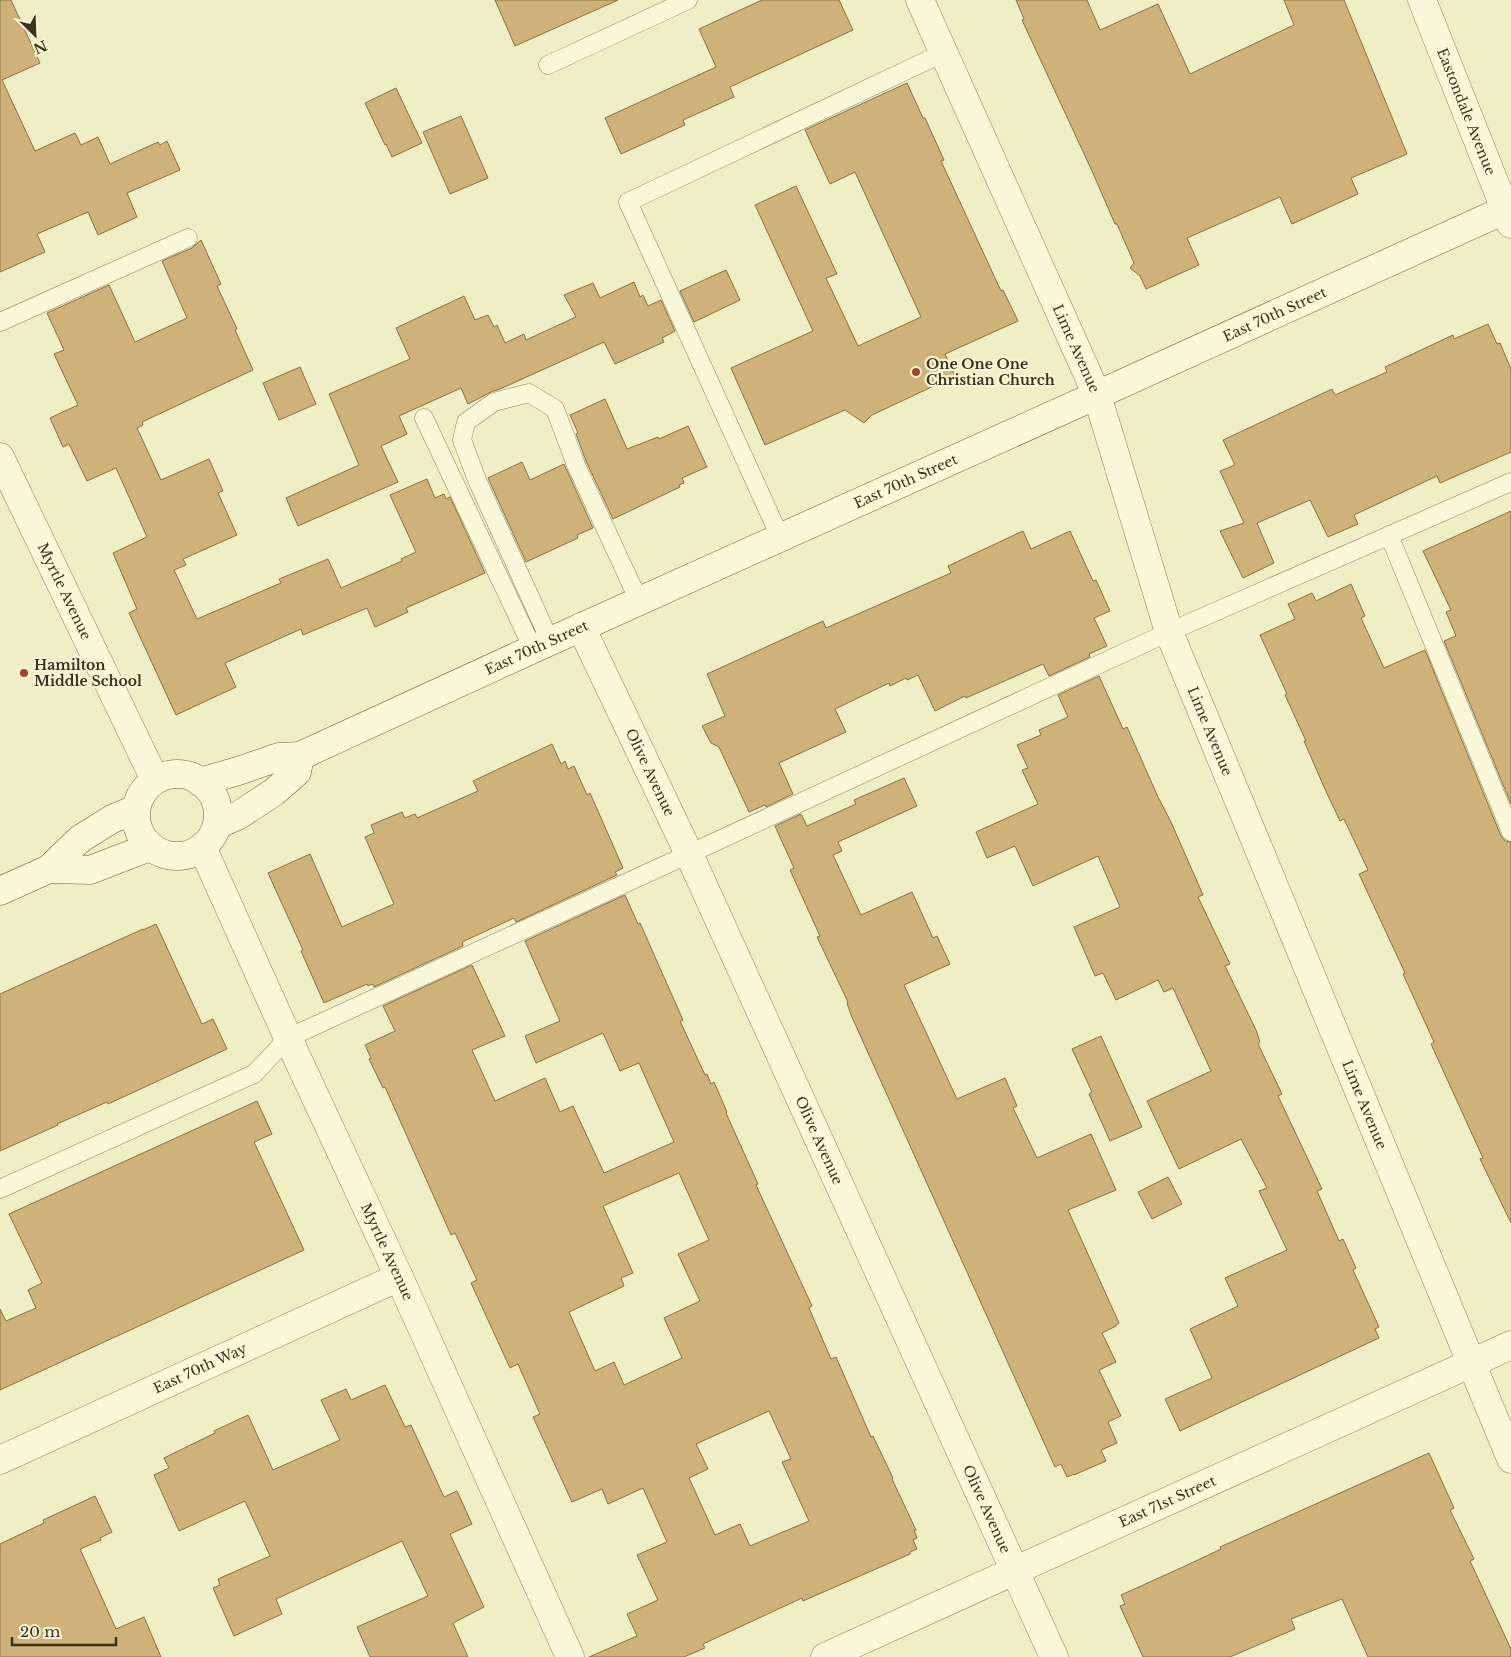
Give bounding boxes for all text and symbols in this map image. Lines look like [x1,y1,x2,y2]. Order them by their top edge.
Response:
north arrow [10,10,60,60]
text: N [31,36,50,58]
street label: Eastondale Avenue [1433,45,1500,178]
street label: East 70th Street [1220,283,1330,346]
street label: Lime Avenue [1049,302,1104,396]
place label: One One One Christian Church [926,355,1055,389]
marker: One One One Christian Church [910,366,922,378]
street label: East 70th Street [851,450,961,512]
street label: Myrtle Avenue [34,540,95,643]
street label: East 70th Street [482,616,592,679]
place label: Hamilton Middle School [34,656,142,690]
marker: Hamilton Middle School [18,667,30,679]
street label: Lime Avenue [1184,684,1237,779]
street label: Olive Avenue [622,725,679,819]
street label: Lime Avenue [1338,1057,1391,1152]
street label: Olive Avenue [791,1093,847,1188]
street label: Myrtle Avenue [357,1200,417,1303]
street label: East 70th Way [150,1339,250,1397]
street label: Olive Avenue [959,1462,1015,1556]
street label: East 71st Street [1116,1471,1219,1531]
scale bar [12,1614,116,1646]
text: 20 m [20,1622,60,1641]

